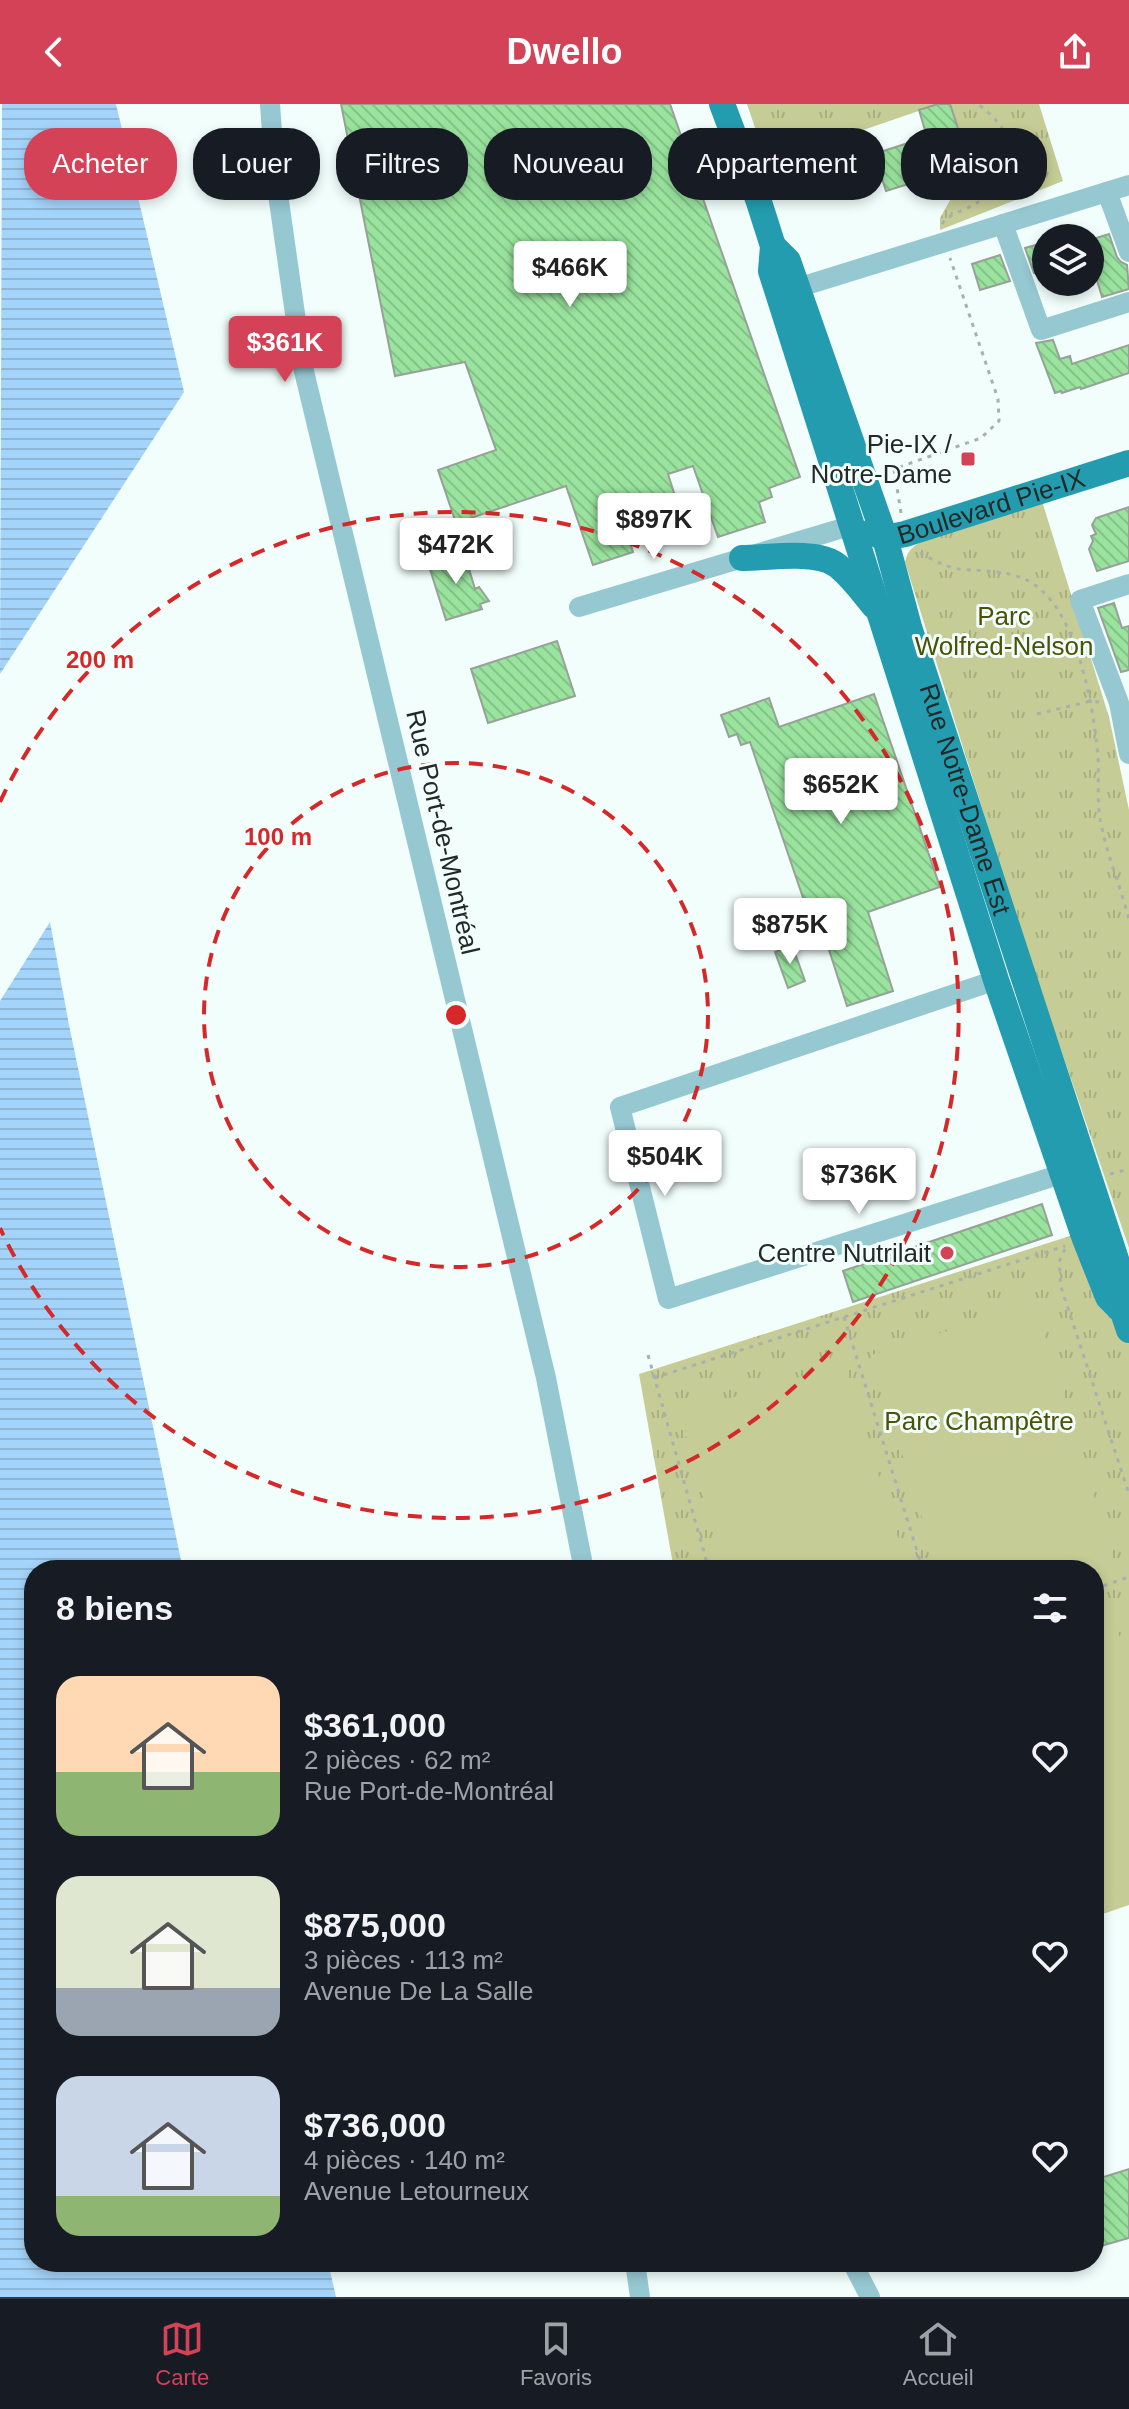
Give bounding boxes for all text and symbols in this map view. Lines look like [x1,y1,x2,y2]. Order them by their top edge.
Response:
icon: back [32,30,76,74]
icon: share [1053,30,1097,74]
text: Dwello [506,31,623,72]
chip: Acheter [24,128,177,200]
chip: Louer [193,128,320,200]
chip: Filtres [336,128,468,200]
chip: Nouveau [484,128,652,200]
chip: Appartement [668,128,885,200]
chip: Maison [901,128,1047,200]
map controls [1032,224,1104,296]
button: layers [1032,224,1104,296]
pin: $466K [514,241,626,309]
text: $466K [532,252,608,282]
pin: $361K [229,316,341,384]
text: $361K [247,327,323,357]
place label: Pie-IX / Notre-Dame [810,429,953,489]
marker: Pie-IX / Notre-Dame [959,450,977,468]
street label: Boulevard Pie-IX [894,463,1089,550]
pin: $897K [598,493,710,561]
text: $897K [616,504,692,534]
pin: $472K [400,518,512,586]
text: $472K [418,529,494,559]
park label: Parc Wolfred-Nelson [915,601,1093,661]
text: 200 m [66,646,134,673]
street label: Rue Notre-Dame Est [914,680,1017,919]
street label: Rue Port-de-Montréal [400,707,486,957]
pin: $652K [785,758,897,826]
text: $652K [803,769,879,799]
text: 100 m [244,823,312,850]
pin: $875K [734,898,846,966]
text: $875K [752,909,828,939]
centre of rings [442,1001,470,1029]
pin: $504K [609,1130,721,1198]
text: $504K [627,1141,703,1171]
pin: $736K [803,1148,915,1216]
text: $736K [821,1159,897,1189]
place label: Centre Nutrilait [758,1238,932,1268]
marker: Centre Nutrilait [938,1244,956,1262]
park label: Parc Champêtre [884,1406,1074,1436]
icon: filters [1028,1586,1072,1630]
text: 8 biens [56,1589,173,1627]
text: $361,000 [304,1706,446,1744]
icon: home [120,1708,216,1804]
icon: heart [1028,1734,1072,1778]
text: 2 pièces · 62 m² [304,1745,490,1775]
text: Rue Port-de-Montréal [304,1776,554,1806]
text: $875,000 [304,1906,446,1944]
icon: home [120,1908,216,2004]
icon: heart [1028,1934,1072,1978]
text: 3 pièces · 113 m² [304,1945,503,1975]
text: Avenue De La Salle [304,1976,533,2006]
text: $736,000 [304,2106,446,2144]
icon: home [120,2108,216,2204]
icon: heart [1028,2134,1072,2178]
text: 4 pièces · 140 m² [304,2145,505,2175]
text: Avenue Letourneux [304,2176,529,2206]
tab: Carte [155,2317,209,2391]
tab: Favoris [520,2317,592,2391]
tab: Accueil [903,2317,974,2391]

